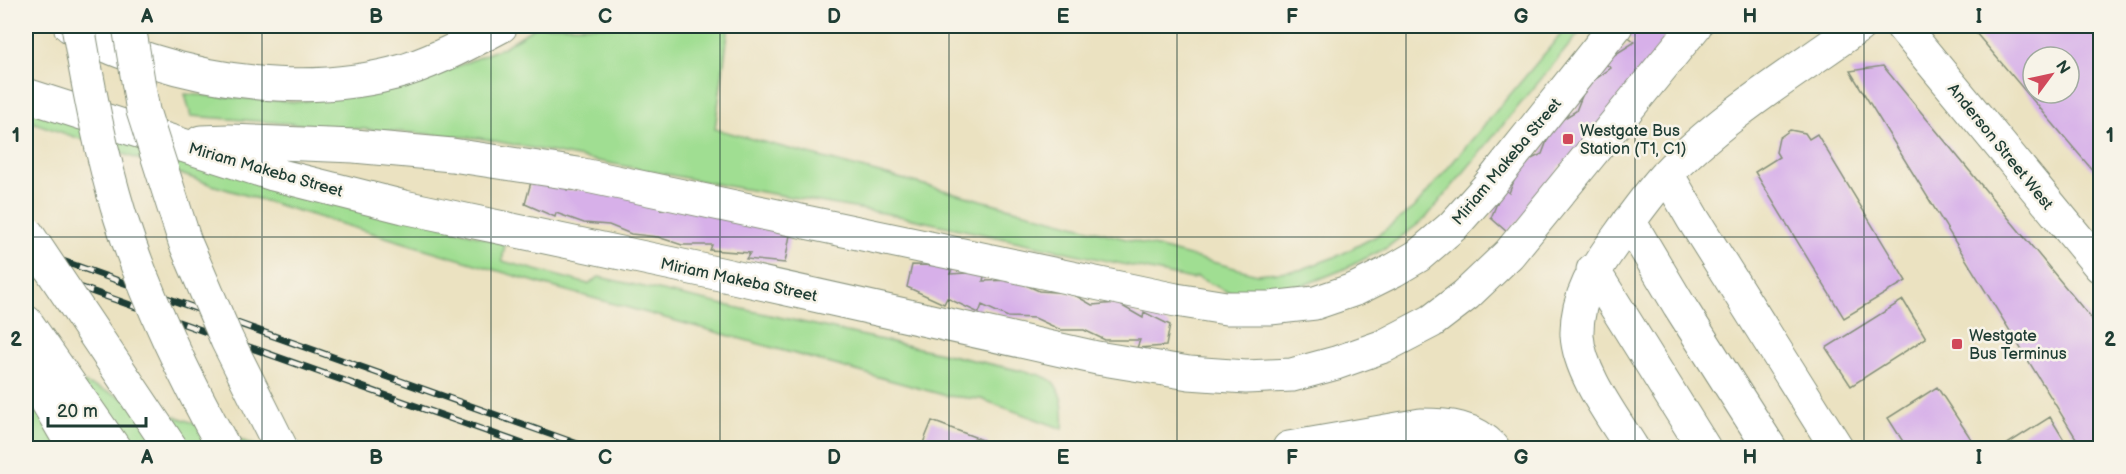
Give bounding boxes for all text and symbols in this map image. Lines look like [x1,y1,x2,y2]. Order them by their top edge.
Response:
text: A [140,5,154,29]
text: B [369,5,383,29]
text: C [598,5,612,29]
text: D [827,5,841,29]
text: E [1057,5,1070,29]
text: F [1286,5,1298,29]
text: G [1514,5,1529,29]
text: H [1743,5,1757,29]
text: I [1976,5,1982,29]
north arrow [2021,45,2081,105]
text: N [2051,57,2074,78]
street label: Anderson Street West [1943,80,2057,214]
street label: Miriam Makeba Street [1449,95,1566,229]
place label: Westgate Bus Station (T1, C1) [1580,122,1687,159]
text: 1 [12,124,20,148]
text: 1 [2106,124,2114,148]
marker: Westgate Bus Station (T1, C1) [1561,132,1575,146]
street label: Miriam Makeba Street [186,139,345,202]
street label: Miriam Makeba Street [659,255,819,306]
place label: Westgate Bus Terminus [1969,327,2067,364]
text: 2 [10,328,22,352]
text: 2 [2104,328,2116,352]
marker: Westgate Bus Terminus [1950,337,1964,351]
scale bar [48,390,146,428]
text: 20 m [57,401,98,422]
text: A [140,446,154,470]
text: B [369,446,383,470]
text: C [598,446,612,470]
text: D [827,446,841,470]
text: E [1057,446,1070,470]
text: F [1286,446,1298,470]
text: G [1514,446,1529,470]
text: H [1743,446,1757,470]
text: I [1976,446,1982,470]

